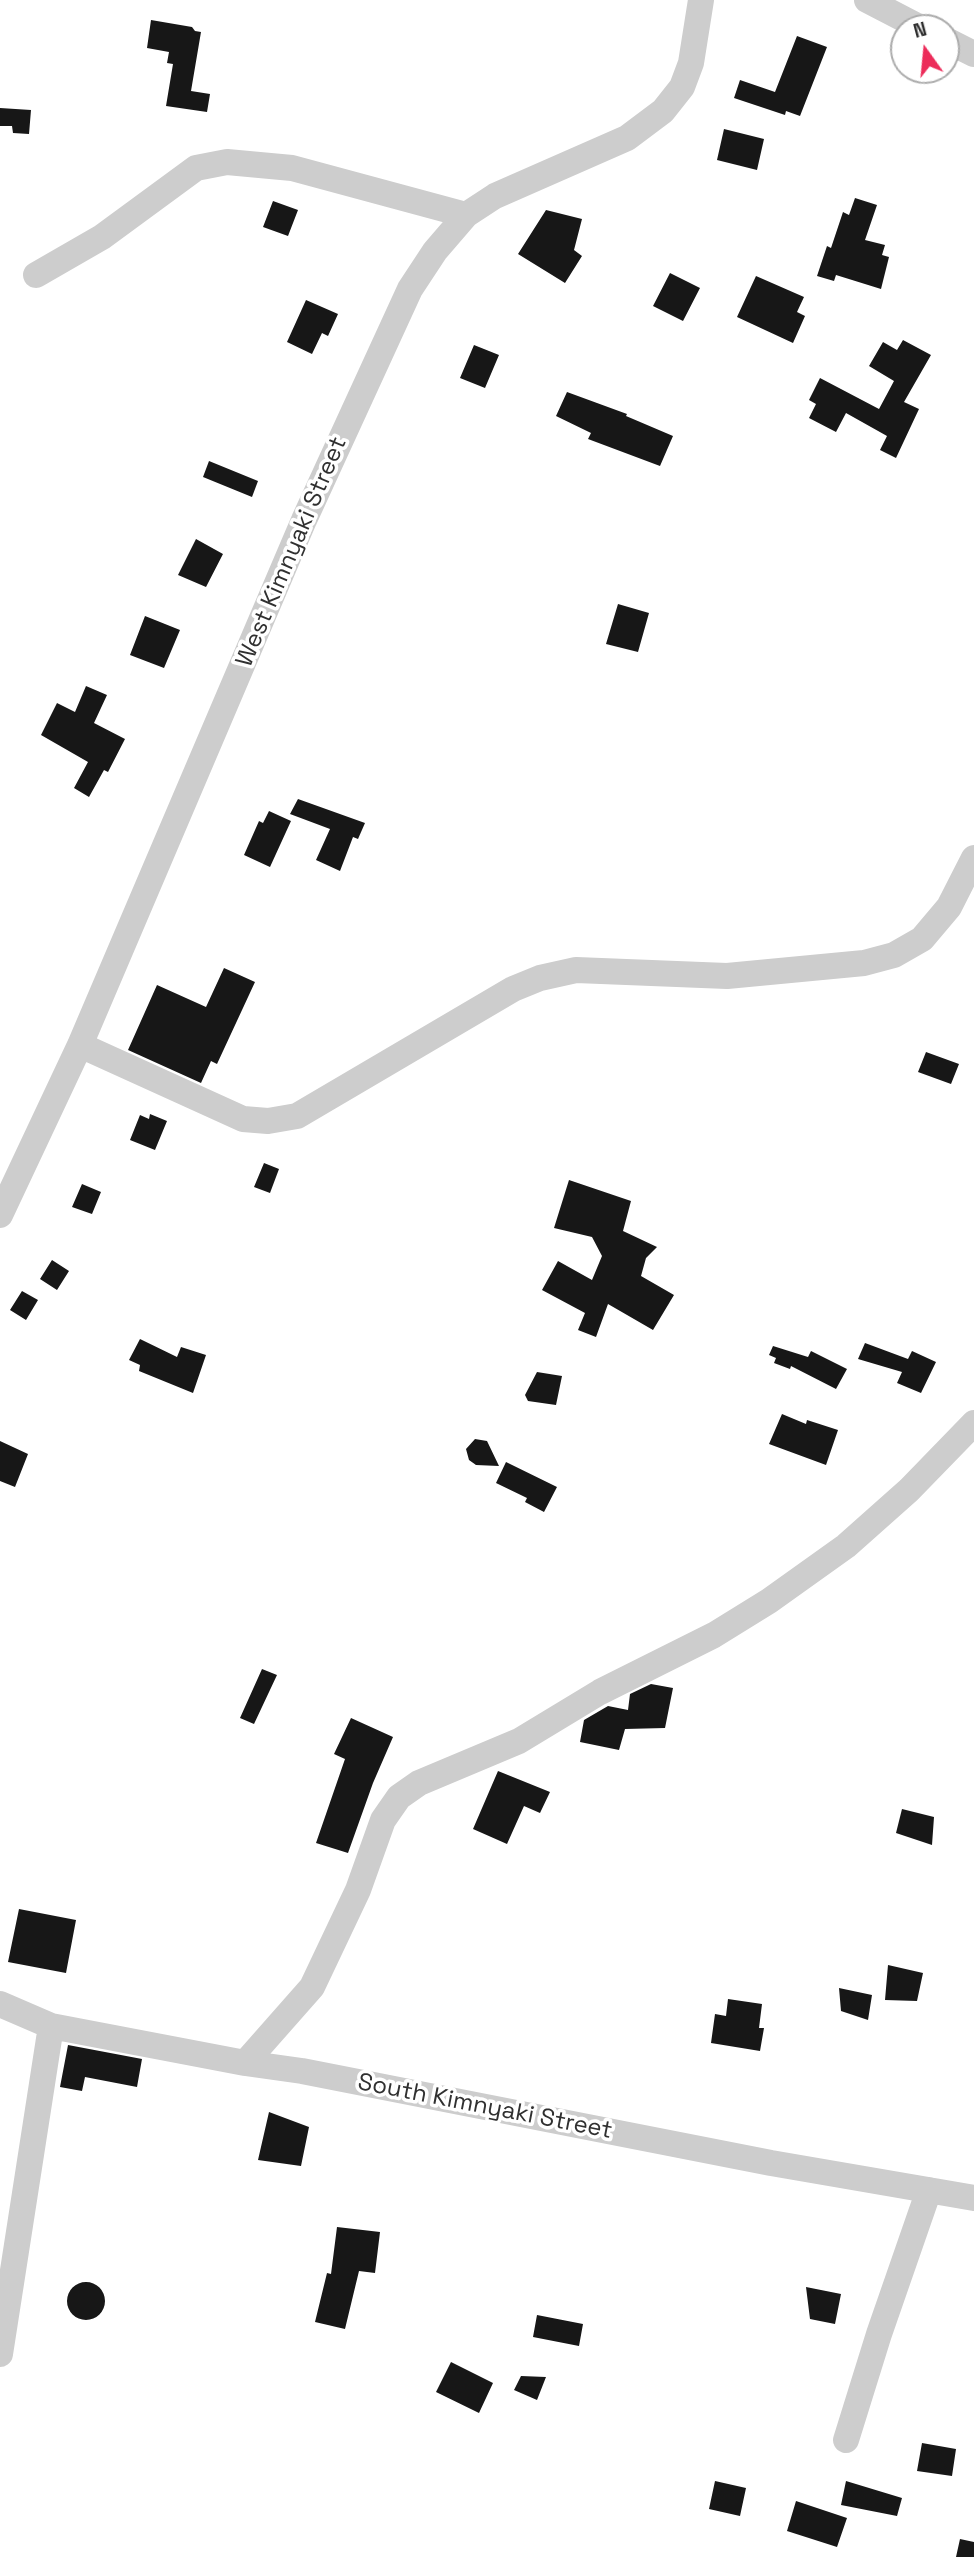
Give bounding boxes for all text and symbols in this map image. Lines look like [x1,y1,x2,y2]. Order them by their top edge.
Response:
north arrow [890,14,960,84]
text: N [911,16,929,44]
street label: West Kimnyaki Street [231,433,353,671]
street label: South Kimnyaki Street [355,2068,615,2146]

